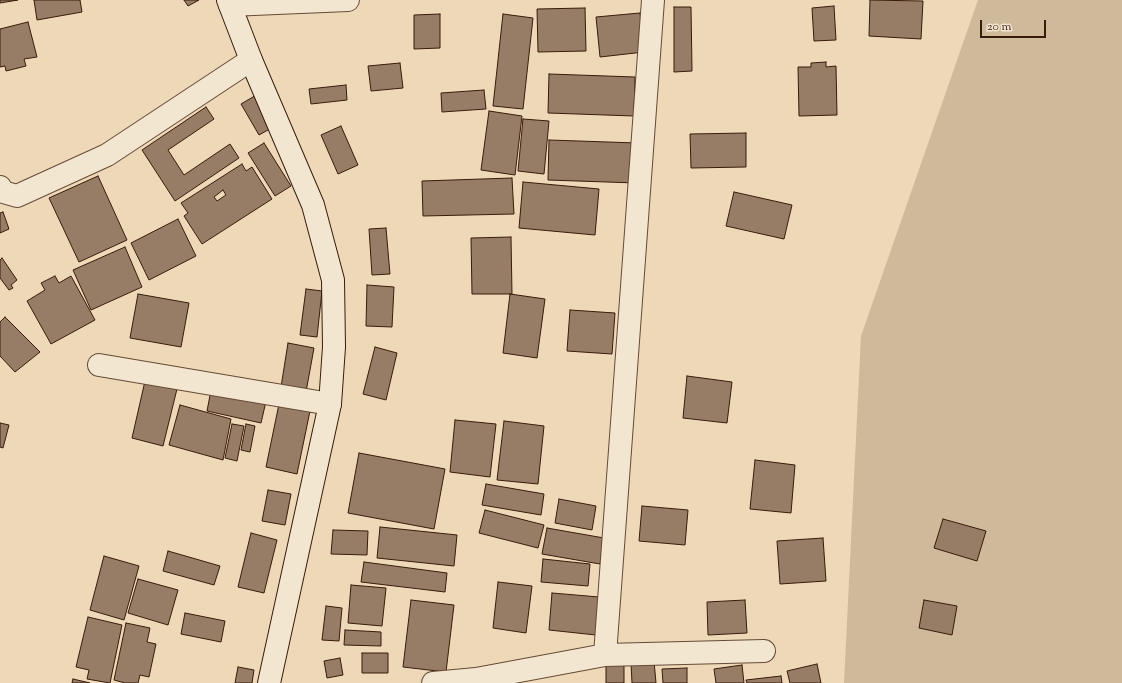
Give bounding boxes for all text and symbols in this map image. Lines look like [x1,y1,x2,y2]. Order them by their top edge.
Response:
scale bar [982,12,1048,38]
text: 20 m [987,18,1011,36]

